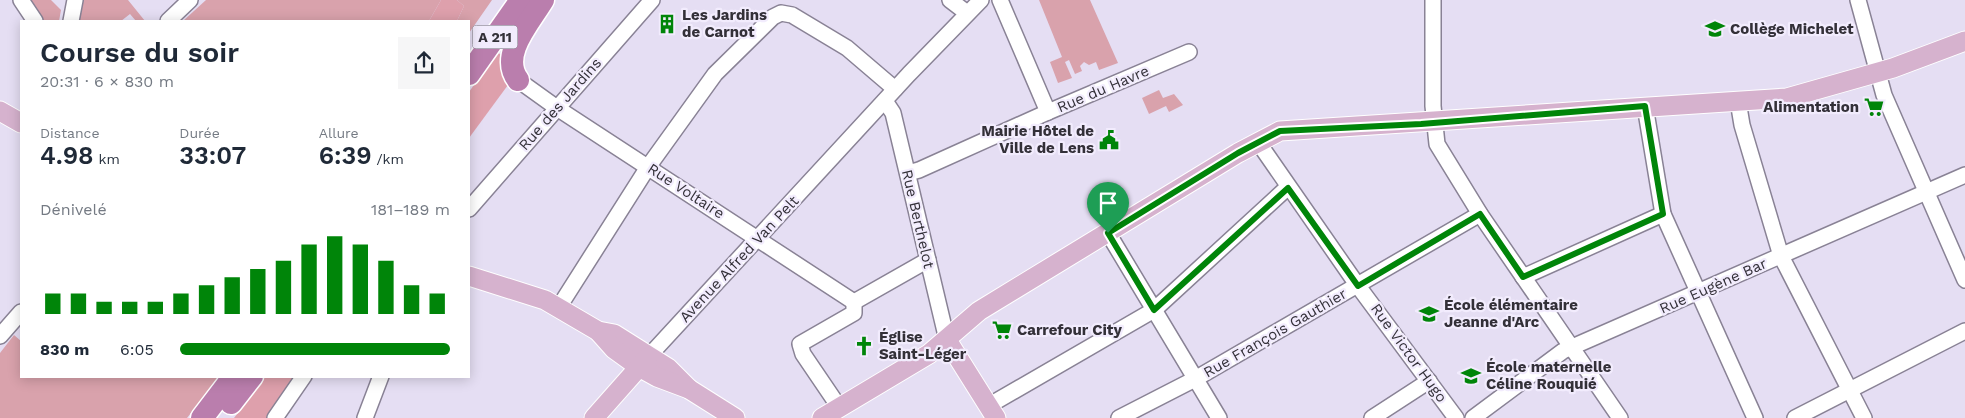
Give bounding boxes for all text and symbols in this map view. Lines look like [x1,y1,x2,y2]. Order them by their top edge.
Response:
place label: Les Jardins de Carnot [682,6,767,41]
building icon: Les Jardins de Carnot [656,13,678,35]
school or university icon: Collège Michelet [1704,18,1726,40]
place label: Collège Michelet [1730,20,1854,38]
road number: A 211 [472,26,518,48]
text: Course du soir [40,36,239,69]
button: share [398,37,450,89]
street label: Rue des Jardins [515,54,605,154]
street label: Rue du Havre [1054,62,1152,116]
text: 20:31 · 6 × 830 m [40,72,174,91]
supermarket icon: Alimentation [1863,96,1885,118]
place label: Alimentation [1763,98,1859,116]
place label: Mairie Hôtel de Ville de Lens [981,122,1094,157]
text: Distance [40,125,100,141]
text: Durée [179,125,220,141]
text: Allure [319,125,359,141]
public building icon: Mairie Hôtel de Ville de Lens [1098,129,1120,151]
text: 4.98 [40,141,94,170]
text: 33:07 [179,141,246,170]
text: 6:39 [319,141,372,170]
text: km [94,151,120,167]
text: /km [372,151,404,167]
street label: Rue Voltaire [644,160,728,222]
street label: Rue Berthelot [898,168,938,271]
pin [1087,182,1129,233]
icon: arrive [1094,189,1122,217]
street label: Avenue Alfred Van Pelt [676,191,803,326]
text: Dénivelé [40,200,107,219]
text: 181–189 m [371,200,450,219]
street label: Rue Eugène Bar [1657,254,1769,318]
street label: Rue François Gauthier [1200,285,1350,381]
place label: École élémentaire Jeanne d'Arc [1444,296,1578,331]
street label: Rue Victor Hugo [1367,300,1451,406]
school or university icon: École élémentaire Jeanne d'Arc [1418,303,1440,325]
supermarket icon: Carrefour City [991,319,1013,341]
place label: Carrefour City [1017,321,1122,339]
place label: Église Saint-Léger [879,328,967,363]
church icon: Église Saint-Léger [853,335,875,357]
text: 830 m [40,340,89,359]
text: 6:05 [120,340,154,359]
place label: École maternelle Céline Rouquié [1486,358,1612,393]
school or university icon: École maternelle Céline Rouquié [1460,365,1482,387]

